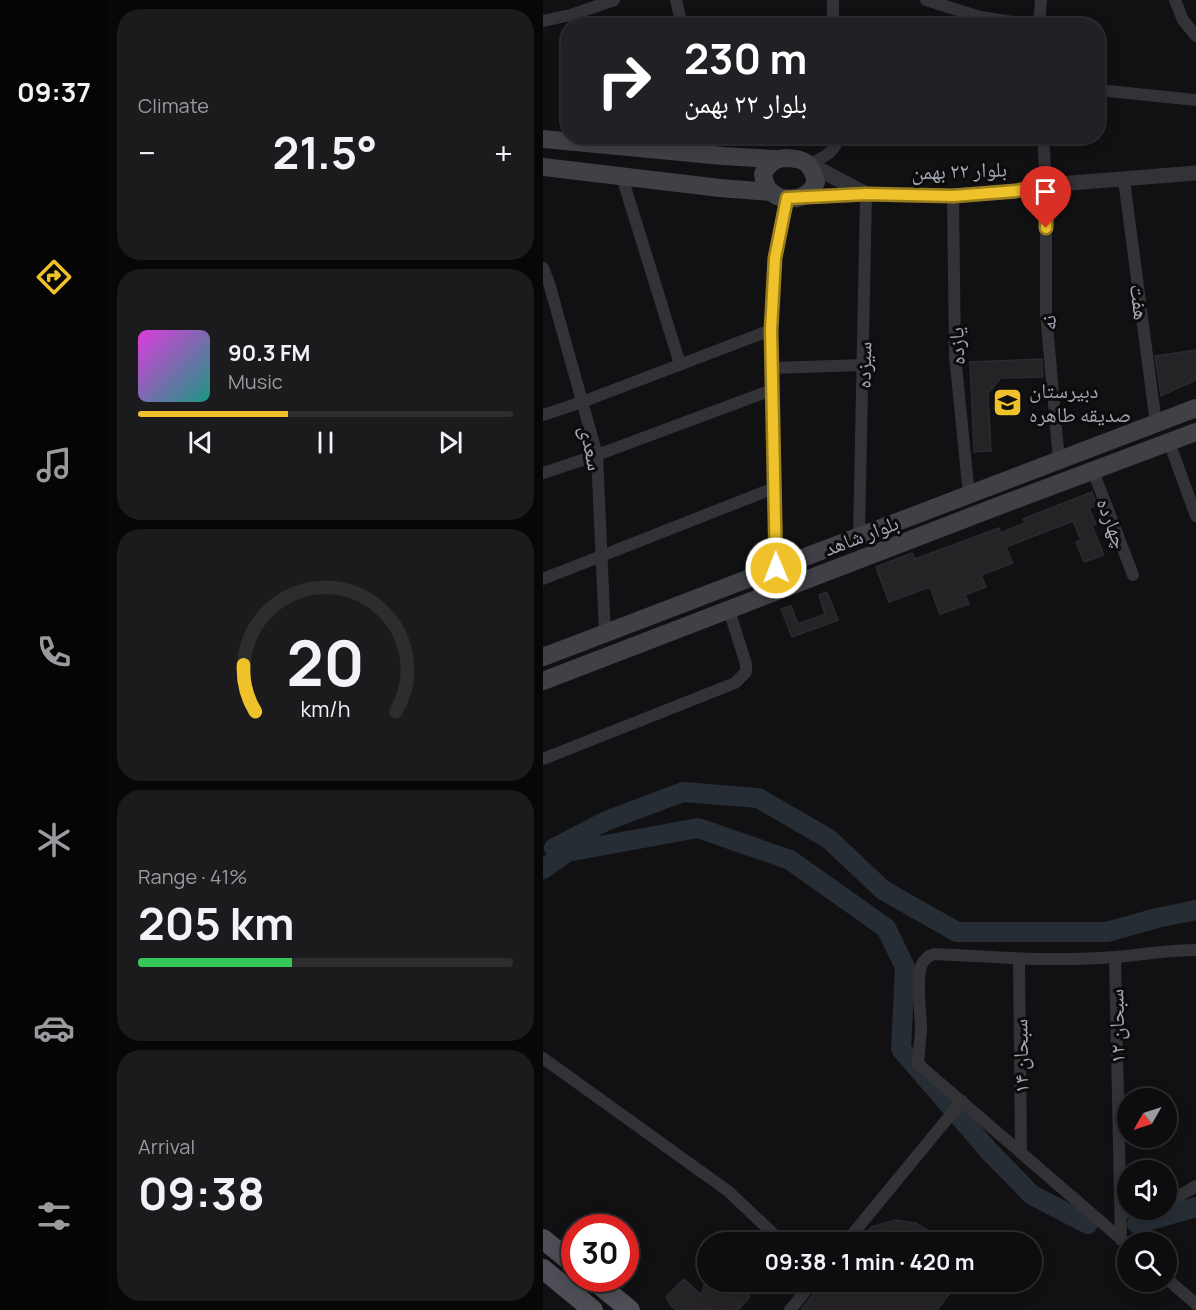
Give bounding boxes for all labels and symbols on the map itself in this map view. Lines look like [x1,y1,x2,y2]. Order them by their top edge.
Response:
street label: بلوار ۲۲ بهمن [911,154,1007,186]
pin [1020,166,1071,228]
street label: هفت [1124,282,1156,322]
street label: نه [1034,314,1062,332]
street label: یازده [941,327,971,365]
street label: سیزده [849,341,877,389]
place label: دبیرستان صدیقه طاهره [1029,376,1131,428]
school or university icon: دبیرستان صدیقه طاهره [992,386,1024,418]
street label: سعدی [574,423,610,473]
street label: چهارده [1091,494,1135,552]
street label: بلوار شاهد [820,508,902,562]
position arrow [744,536,808,600]
street label: سبحان ۱۲ [1101,988,1131,1064]
street label: سبحان ۱۴ [1005,1018,1035,1094]
north arrow [1117,1088,1177,1148]
speed limit sign: 30 [561,1214,639,1292]

